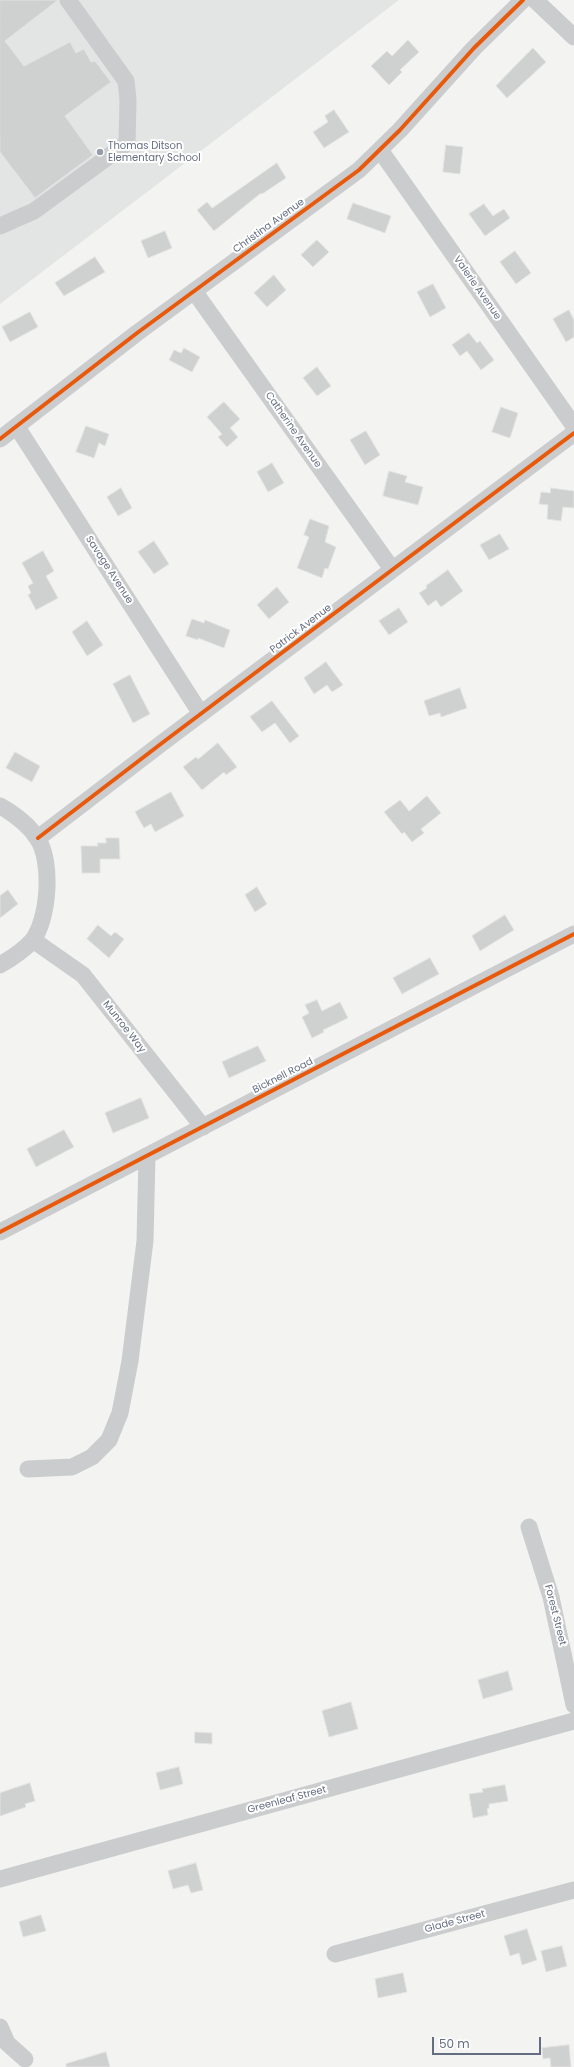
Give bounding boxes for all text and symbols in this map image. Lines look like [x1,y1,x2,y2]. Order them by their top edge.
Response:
place label: Thomas Ditson Elementary School [108,140,201,164]
marker: Thomas Ditson Elementary School [95,147,105,157]
street label: Christina Avenue [231,196,307,256]
street label: Valerie Avenue [451,254,503,322]
street label: Catherine Avenue [262,390,324,470]
street label: Savage Avenue [83,534,135,606]
street label: Patrick Avenue [268,602,334,656]
street label: Munroe Way [100,999,148,1055]
street label: Bicknell Road [251,1056,315,1096]
street label: Forest Street [542,1583,568,1647]
street label: Greenleaf Street [246,1784,328,1816]
street label: Glade Street [424,1908,486,1936]
scale bar [434,2029,543,2055]
text: 50 m [439,2035,470,2052]

